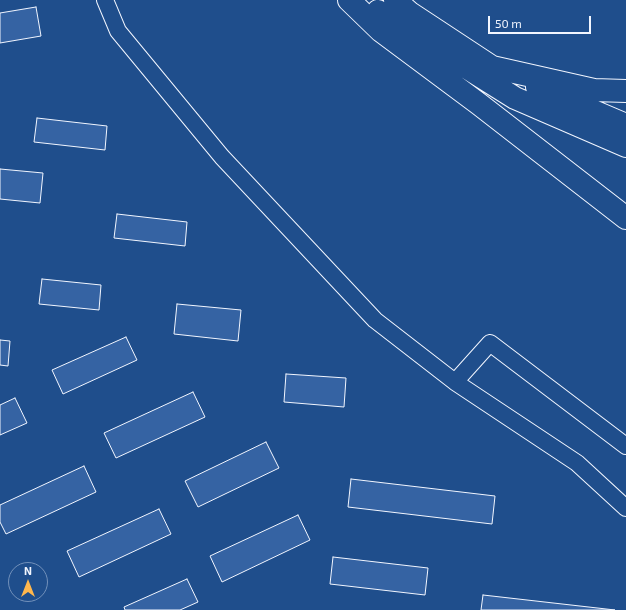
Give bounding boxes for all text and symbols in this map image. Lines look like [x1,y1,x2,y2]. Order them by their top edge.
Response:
scale bar [490,8,593,34]
text: 50 m [495,16,522,30]
north arrow [8,562,48,602]
text: N [24,564,32,577]

